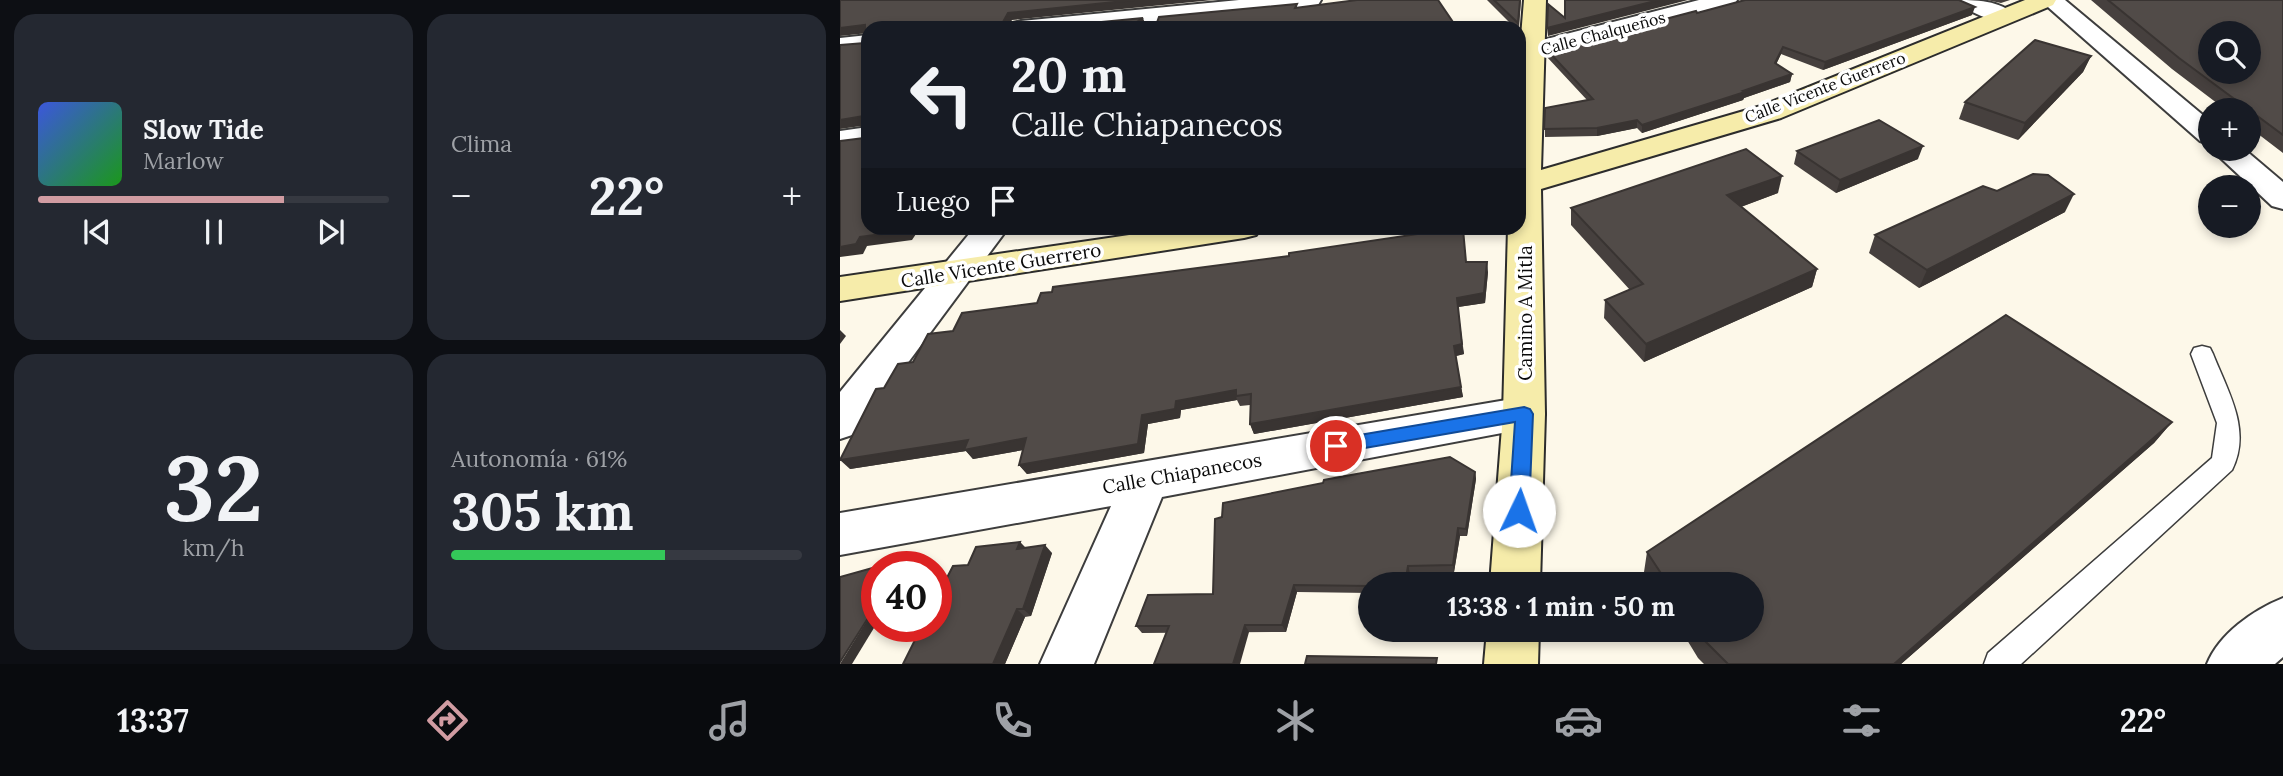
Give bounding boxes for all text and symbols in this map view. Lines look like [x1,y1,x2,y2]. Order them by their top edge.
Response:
street label: Calle Chalqueños [1538,7,1668,59]
map controls [2198,21,2261,238]
button: search [2198,21,2261,84]
text: 20 m [1011,43,1126,105]
street label: Calle Vicente Guerrero [1742,47,1908,127]
icon: left [896,49,987,140]
button: + [2198,98,2261,161]
text: Calle Chiapanecos [1011,104,1283,145]
text: Slow Tide [143,113,264,146]
text: Clima [451,129,512,158]
text: Marlow [143,146,224,175]
text: 22° [589,163,664,229]
text: − [451,172,471,220]
text: + [782,172,802,220]
button: − [2198,175,2261,238]
icon: arrive [984,182,1022,220]
text: Luego [896,185,970,218]
icon: previous [78,213,116,251]
icon: pause [195,213,233,251]
icon: next [312,213,350,251]
street label: Calle Vicente Guerrero [899,237,1103,293]
street label: Camino A Mitla [1513,245,1537,381]
pin [1306,416,1366,476]
icon: arrive [1317,427,1355,465]
text: 32 [164,429,263,546]
text: Autonomía · 61% [451,444,627,473]
street label: Calle Chiapanecos [1100,447,1264,499]
position arrow [1482,474,1556,548]
text: 305 km [451,478,634,544]
text: km/h [182,533,245,562]
speed limit sign: 40 [861,551,952,642]
text: 13:38 · 1 min · 50 m [1447,590,1675,623]
icon: directions [423,696,472,745]
icon: music [705,696,754,745]
icon: phone [988,696,1037,745]
icon: climate [1271,696,1320,745]
icon: car [1554,696,1603,745]
icon: filters [1837,696,1886,745]
text: 13:37 [117,700,189,741]
text: 22° [2120,700,2166,741]

